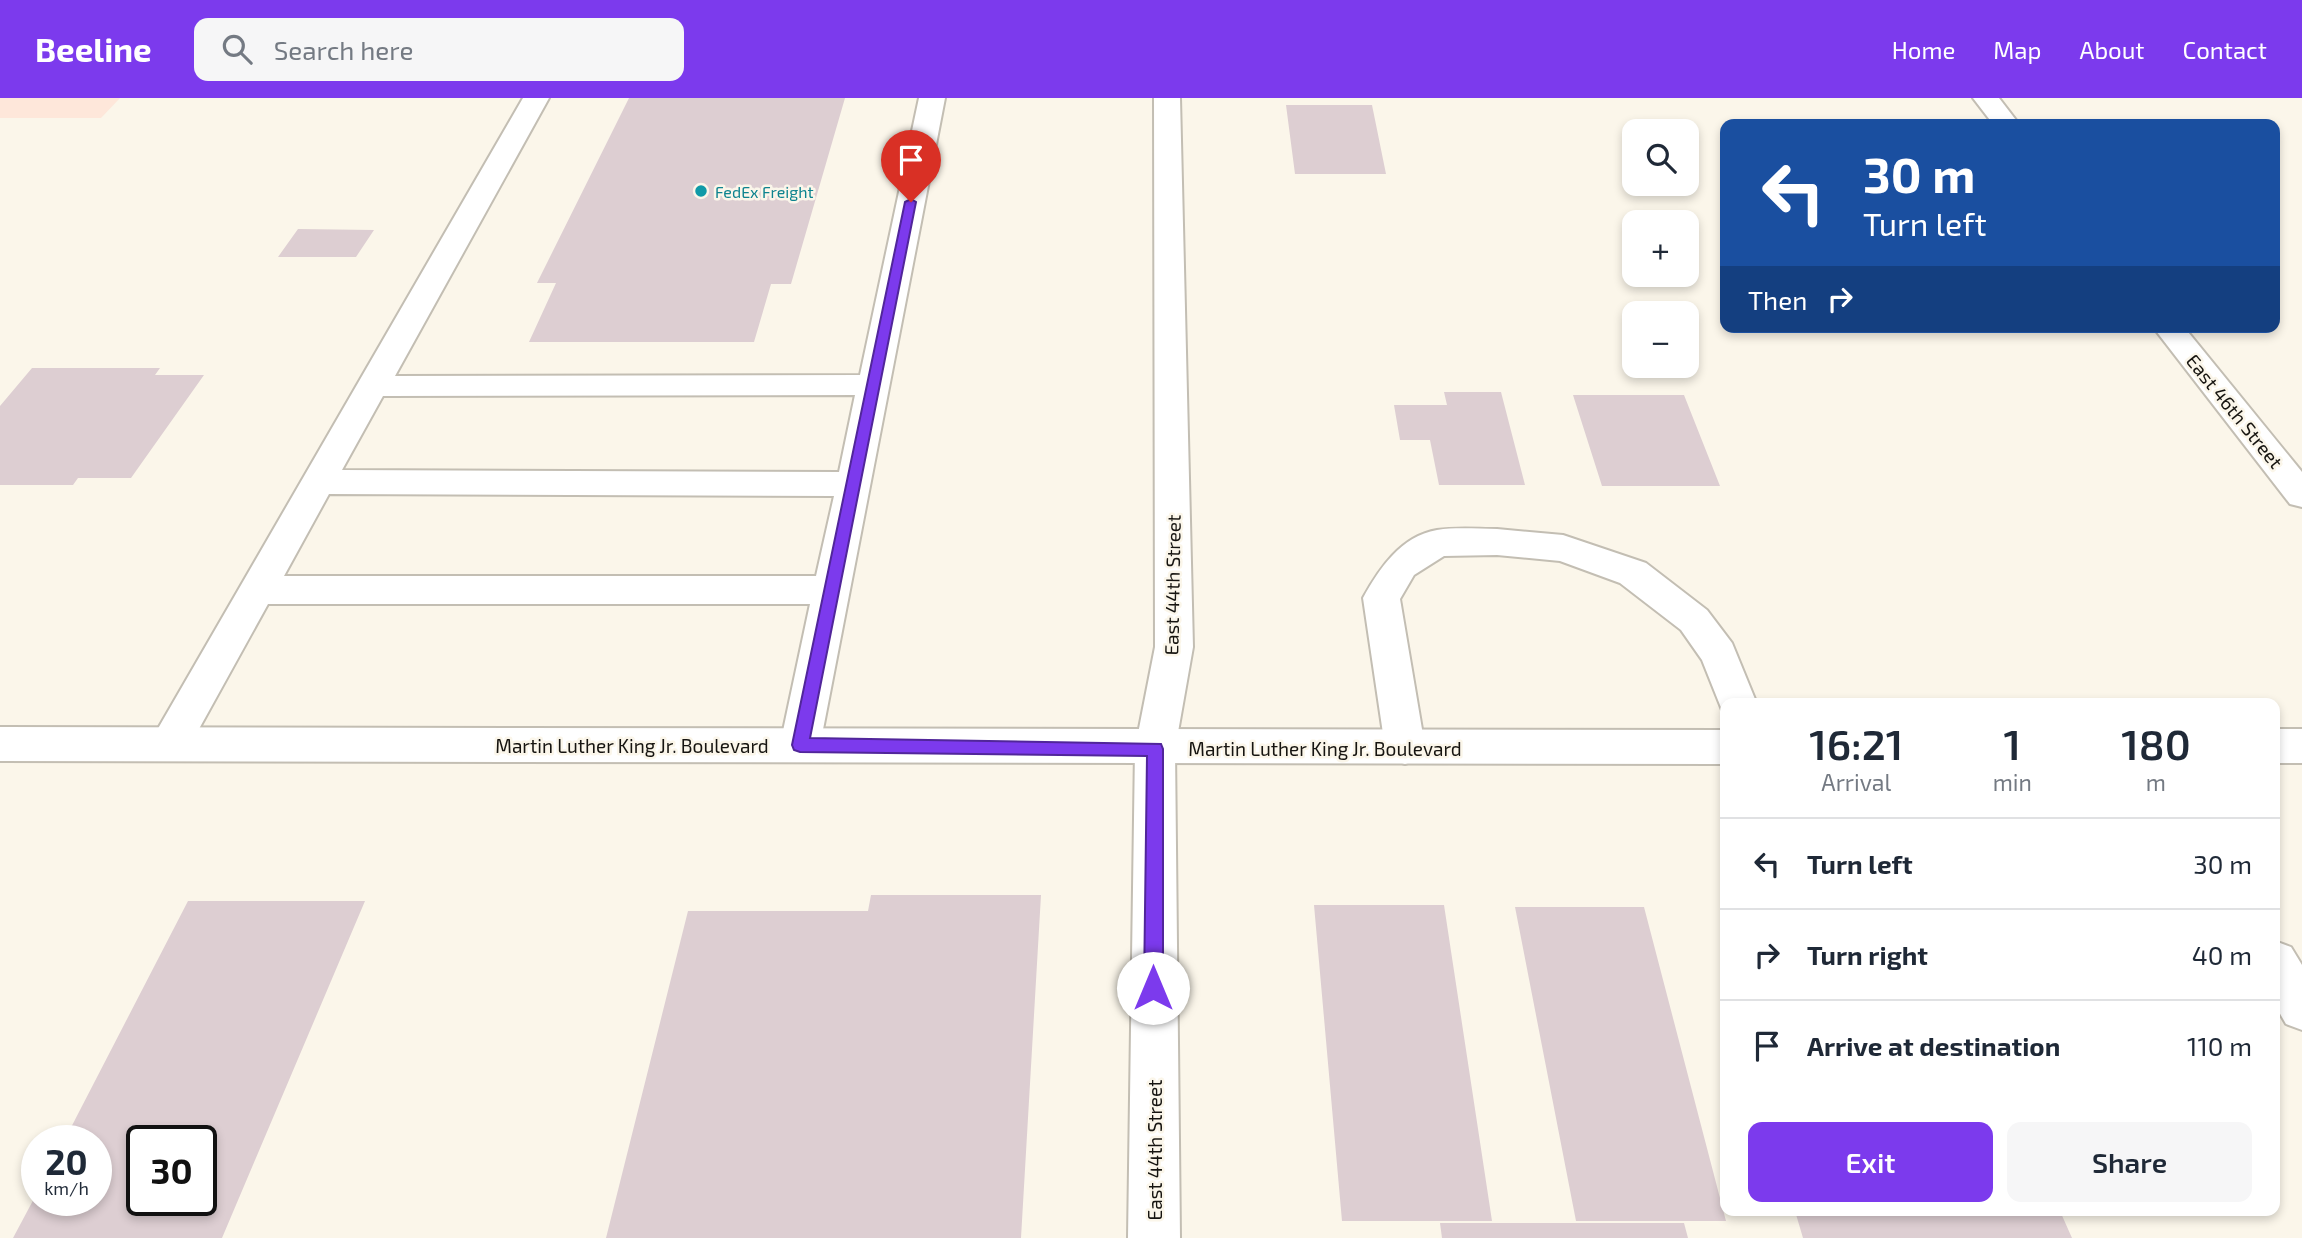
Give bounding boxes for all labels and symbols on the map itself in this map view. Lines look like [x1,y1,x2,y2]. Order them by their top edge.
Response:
pin [881,130,941,202]
place label: FedEx Freight [715,182,814,201]
marker: FedEx Freight [693,183,709,199]
street label: East 46th Street [2182,349,2288,473]
street label: East 44th Street [1159,514,1185,656]
street label: Martin Luther King Jr. Boulevard [495,734,769,757]
street label: Martin Luther King Jr. Boulevard [1188,737,1462,760]
position arrow [1116,951,1190,1025]
street label: East 44th Street [1143,1080,1166,1220]
speed limit sign: 30 [126,1125,217,1216]

